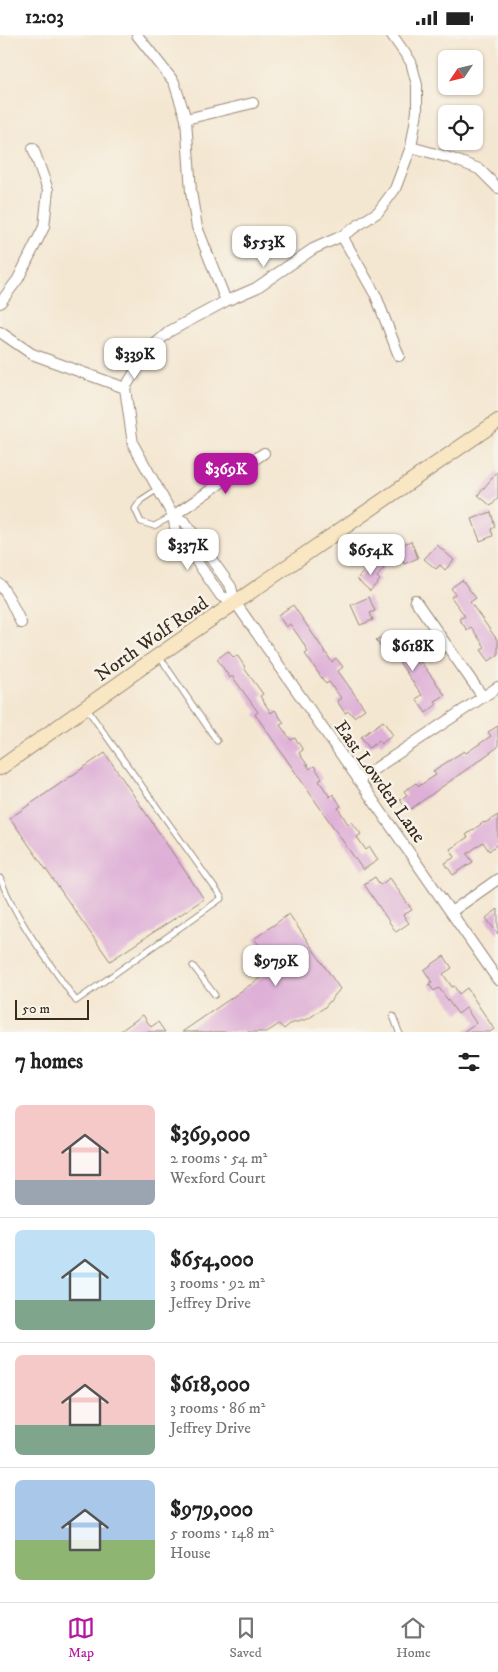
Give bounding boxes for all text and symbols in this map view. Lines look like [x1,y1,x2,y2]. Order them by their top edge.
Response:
text: 12:03 [25,6,64,29]
north arrow [438,50,482,95]
map controls [438,50,483,150]
button: locate [438,105,483,150]
pin: $553K [229,225,299,268]
text: $553K [243,232,285,252]
pin: $339K [100,337,170,380]
text: $339K [115,344,155,364]
pin: $369K [191,453,261,495]
text: $369K [205,459,247,479]
pin: $337K [153,529,223,571]
pin: $654K [336,533,406,576]
text: $337K [168,535,208,555]
text: $654K [349,540,393,560]
street label: North Wolf Road [91,592,213,687]
pin: $618K [378,629,448,672]
text: $618K [392,636,434,656]
street label: East Lowden Lane [329,716,431,847]
pin: $979K [241,945,311,987]
text: $979K [254,951,298,971]
scale bar [15,997,89,1020]
text: 50 m [22,1000,50,1018]
icon: filters [455,1048,483,1076]
text: 7 homes [15,1049,83,1075]
text: $369,000 [170,1122,250,1148]
icon: home [55,1125,115,1185]
text: 2 rooms · 54 m² [170,1148,267,1168]
text: Wexford Court [170,1168,266,1188]
text: $654,000 [170,1247,254,1273]
icon: home [55,1250,115,1310]
text: 3 rooms · 92 m² [170,1273,265,1293]
text: Jeffrey Drive [170,1293,251,1313]
text: $618,000 [170,1372,250,1398]
icon: home [55,1375,115,1435]
text: 3 rooms · 86 m² [170,1398,265,1418]
text: Jeffrey Drive [170,1418,251,1438]
text: $979,000 [170,1497,253,1523]
icon: home [55,1500,115,1560]
text: 5 rooms · 148 m² [170,1523,274,1543]
text: House [170,1543,211,1563]
tab: Map [67,1614,95,1662]
tab: Saved [230,1614,262,1662]
tab: Home [396,1614,431,1662]

